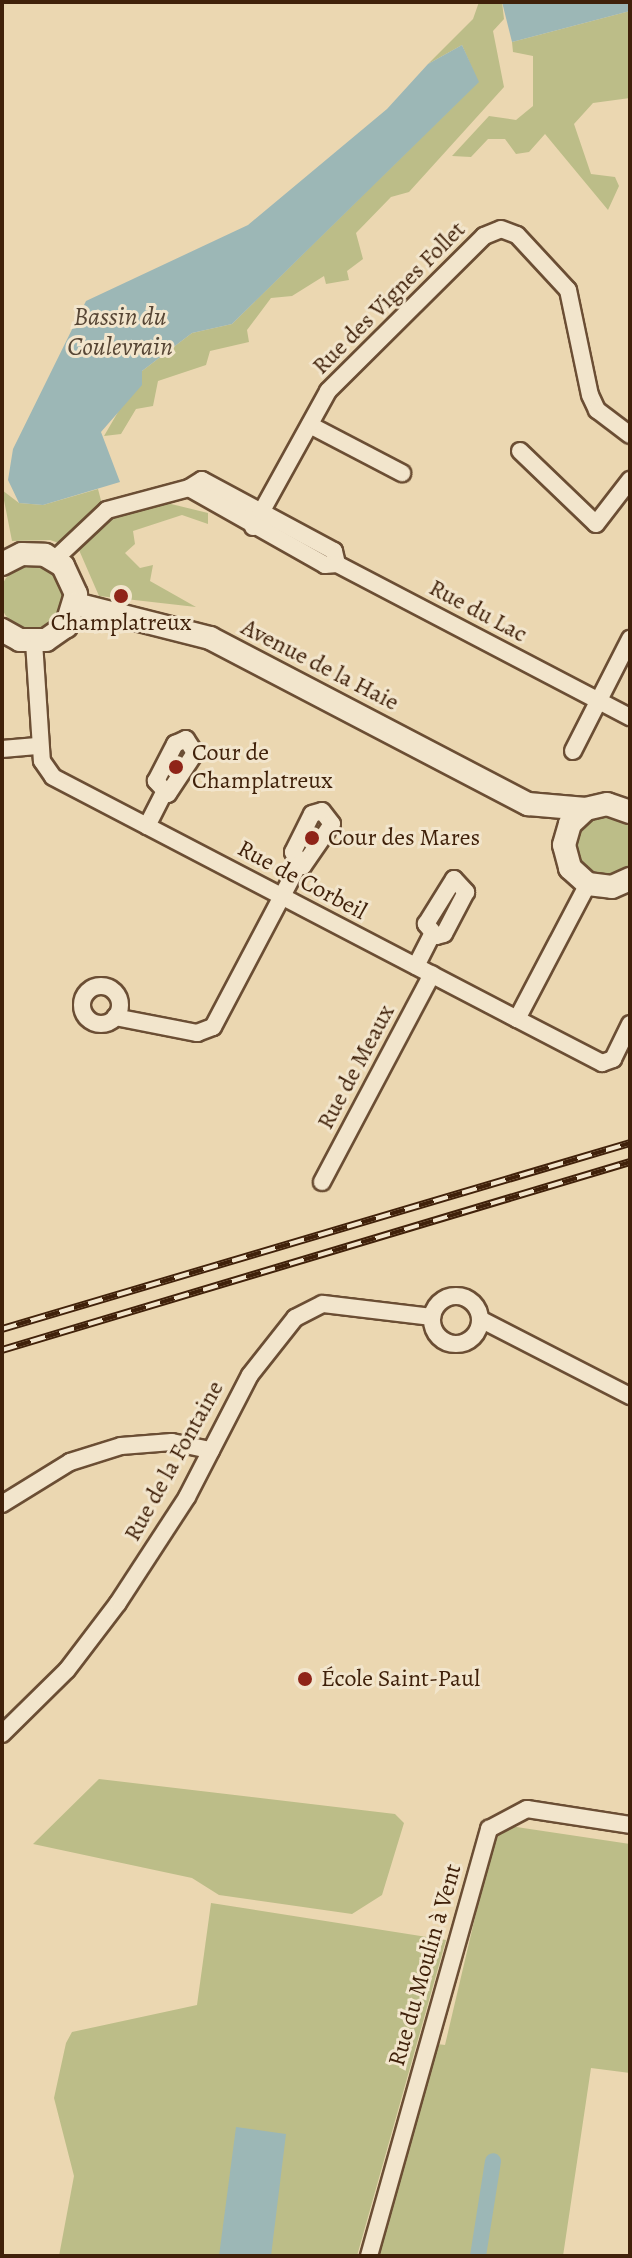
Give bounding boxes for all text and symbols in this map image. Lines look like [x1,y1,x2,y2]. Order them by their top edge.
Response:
street label: Rue des Vignes Follet [306,215,472,381]
water label: Bassin du Coulevrain [67,301,173,362]
street label: Rue du Lac [424,573,532,649]
marker: Champlatreux [112,587,130,605]
place label: Champlatreux [51,609,191,637]
street label: Avenue de la Haie [237,613,403,717]
place label: Cour de Champlatreux [192,739,333,795]
marker: Cour de Champlatreux [167,758,185,776]
place label: Cour des Mares [328,824,480,852]
marker: Cour des Mares [303,829,321,847]
street label: Rue de Corbeil [233,834,371,926]
street label: Rue de Meaux [311,1000,401,1134]
street label: Rue de la Fontaine [118,1376,230,1546]
place label: École Saint-Paul [321,1665,480,1693]
marker: École Saint-Paul [296,1670,314,1688]
street label: Rue du Moulin à Vent [382,1861,468,2069]

